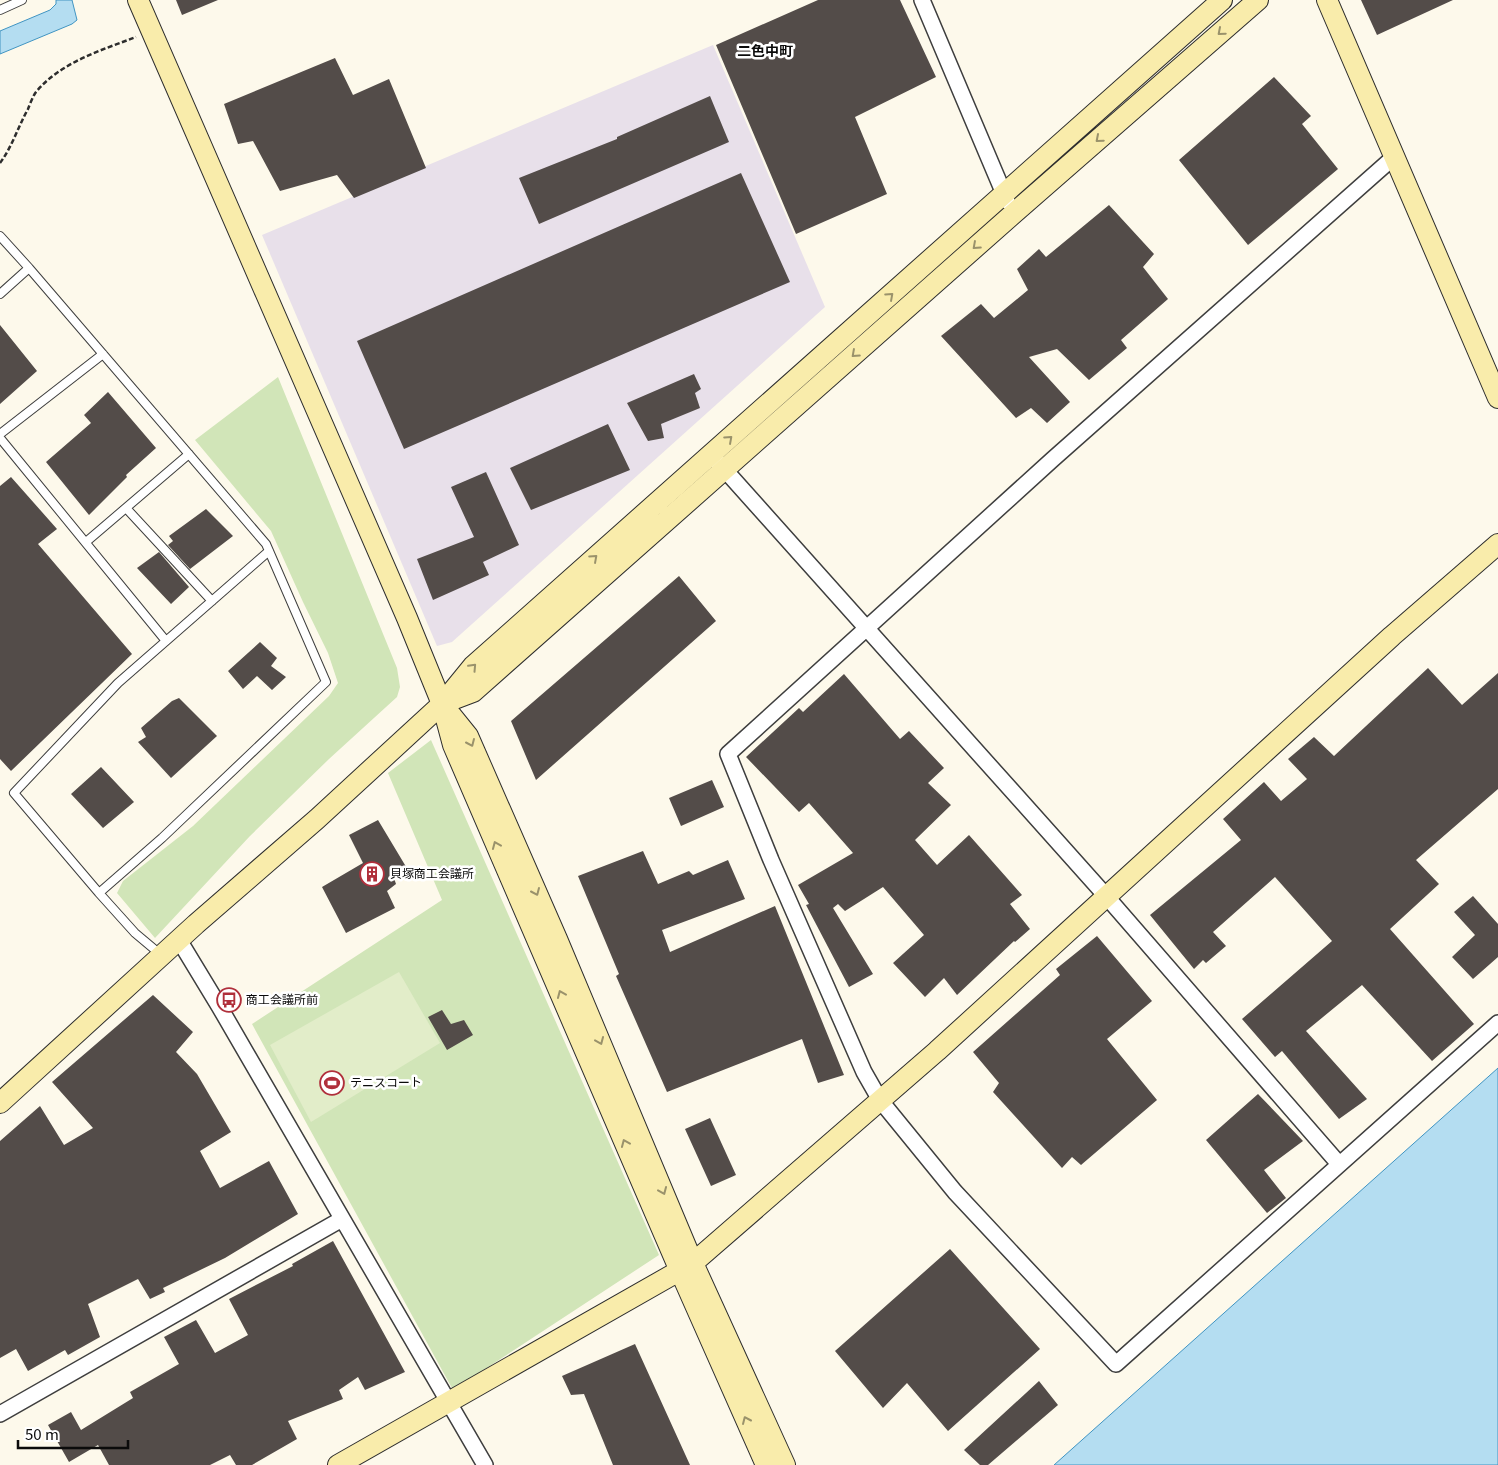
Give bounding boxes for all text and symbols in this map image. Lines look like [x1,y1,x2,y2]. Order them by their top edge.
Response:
one-way arrow [1217,26,1226,35]
district label: 二色中町 [737,40,793,60]
one-way arrow [1095,133,1104,142]
one-way arrow [973,240,982,249]
one-way arrow [884,293,893,302]
one-way arrow [852,349,861,358]
one-way arrow [724,436,733,445]
one-way arrow [589,555,598,564]
one-way arrow [467,663,476,672]
one-way arrow [465,738,476,747]
one-way arrow [492,841,503,850]
building icon: 貝塚商工会議所 [359,861,385,887]
place label: 貝塚商工会議所 [390,864,474,881]
one-way arrow [530,887,541,896]
bus stop icon: 商工会議所前 [216,987,242,1013]
place label: 商工会議所前 [246,990,318,1007]
one-way arrow [556,990,567,999]
one-way arrow [594,1036,604,1045]
sports icon: テニスコート [319,1070,345,1096]
place label: テニスコート [350,1073,422,1090]
one-way arrow [620,1139,631,1148]
one-way arrow [657,1186,667,1195]
one-way arrow [742,1416,753,1425]
scale bar [18,1418,128,1450]
text: 50 m [25,1423,59,1444]

